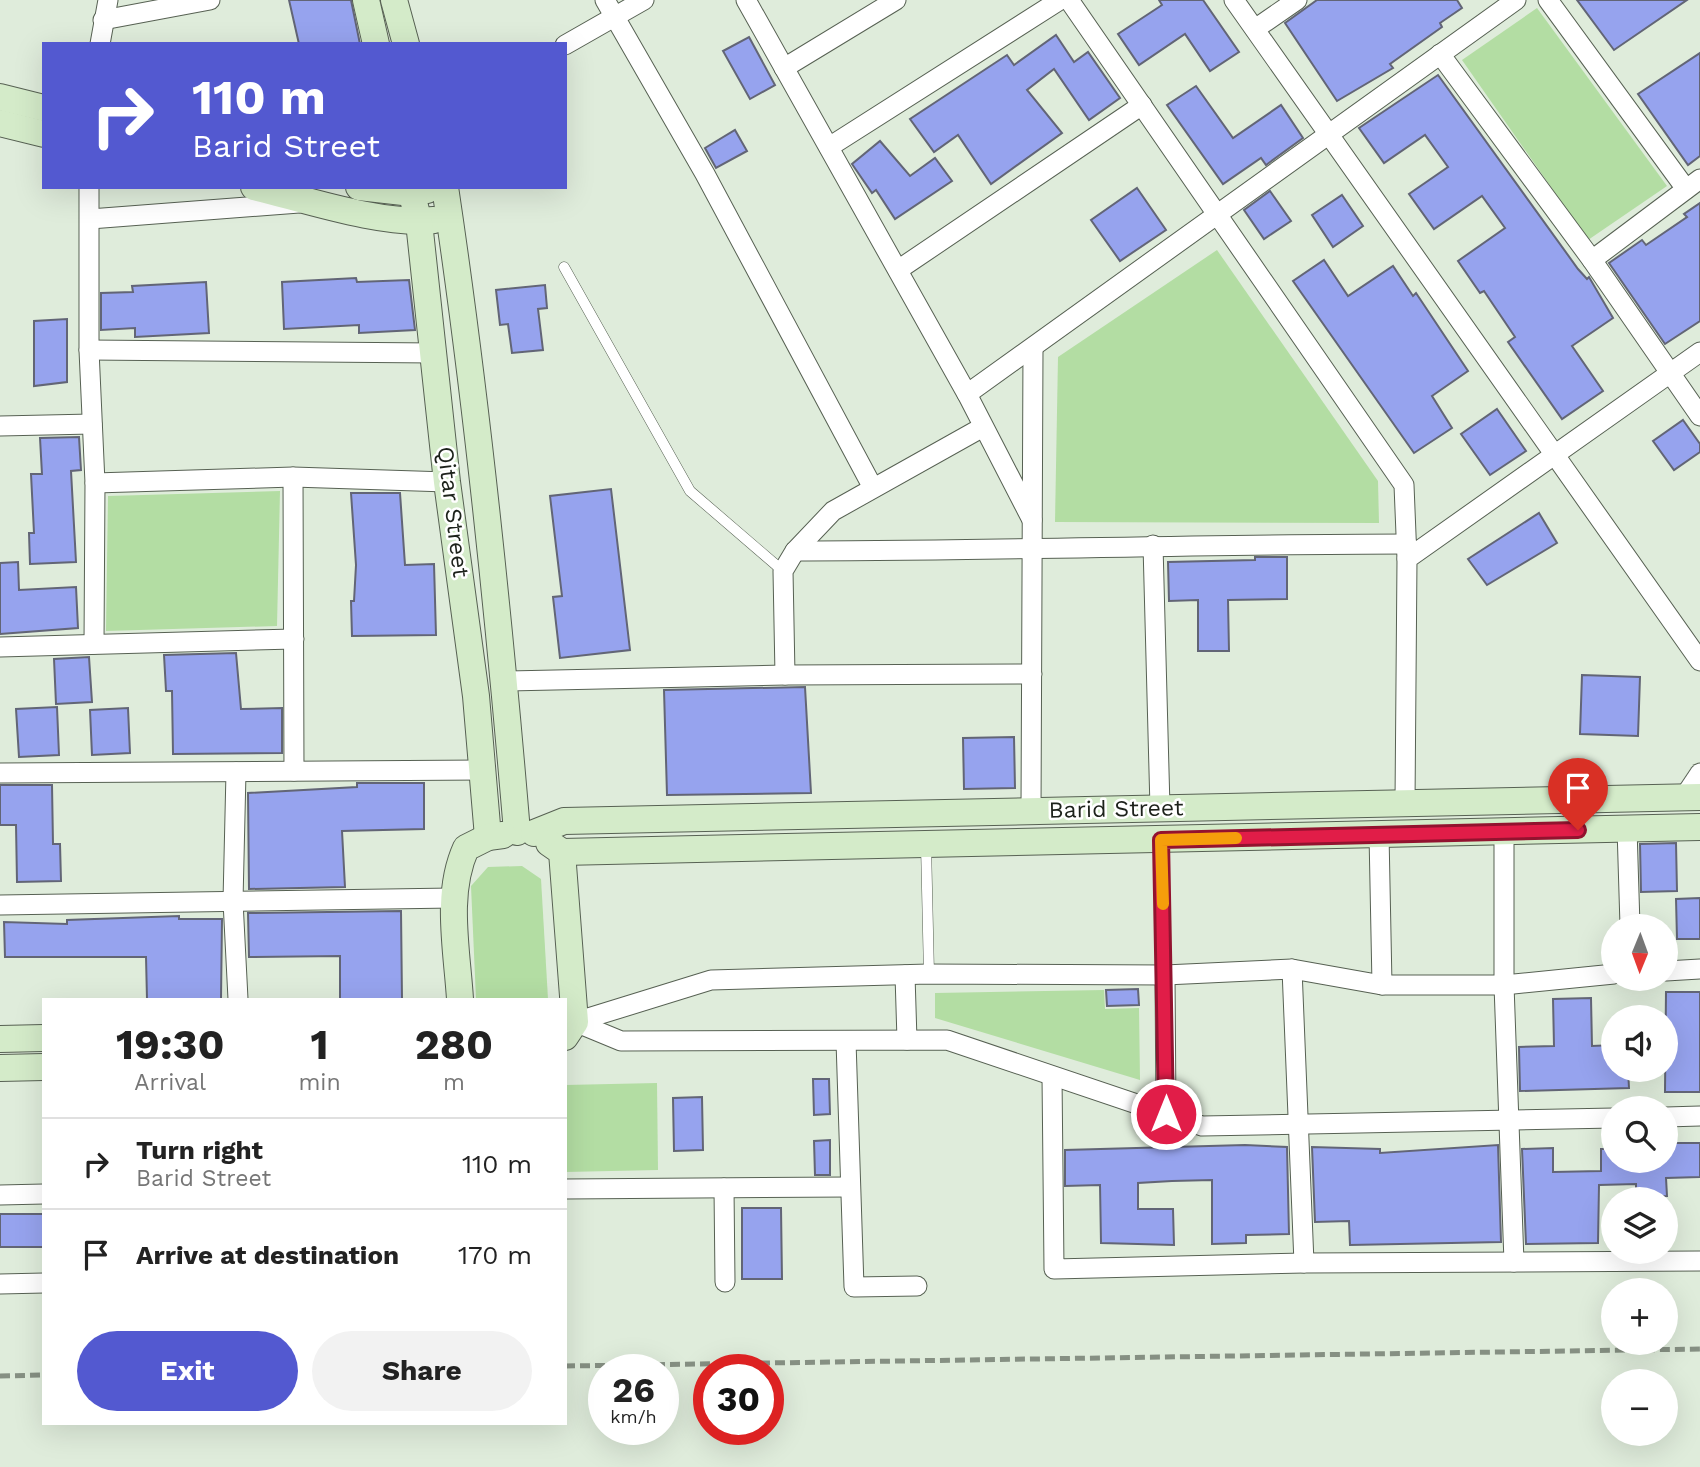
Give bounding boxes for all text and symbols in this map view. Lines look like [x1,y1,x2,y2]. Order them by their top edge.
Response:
text: 110 m [192,68,326,126]
icon: right [77,70,168,161]
text: Barid Street [192,127,380,165]
street label: Qitar Street [432,445,474,579]
pin [1548,758,1608,830]
icon: arrive [1559,769,1597,807]
street label: Barid Street [1048,794,1184,824]
north arrow [1601,914,1678,990]
map controls [1601,914,1678,1446]
button: sound [1601,1005,1678,1082]
text: 19:30 [116,1020,225,1069]
text: 1 [311,1020,329,1069]
text: 280 [415,1020,493,1069]
text: Arrival [134,1069,206,1096]
text: min [298,1069,341,1096]
text: m [443,1069,465,1096]
position arrow [1129,1077,1203,1151]
button: search [1601,1096,1678,1173]
text: Turn right [136,1135,263,1165]
icon: right [77,1145,115,1183]
text: 110 m [462,1149,532,1179]
text: Barid Street [136,1165,271,1192]
button: layers [1601,1187,1678,1264]
icon: arrive [77,1236,115,1274]
text: Arrive at destination [136,1240,399,1270]
text: 170 m [458,1240,532,1270]
button: + [1601,1278,1678,1355]
button: Exit [77,1331,298,1411]
button: Share [312,1331,532,1411]
speed limit sign: 30 [693,1354,784,1445]
text: 26 [612,1369,655,1411]
button: − [1601,1369,1678,1446]
text: km/h [610,1406,657,1427]

